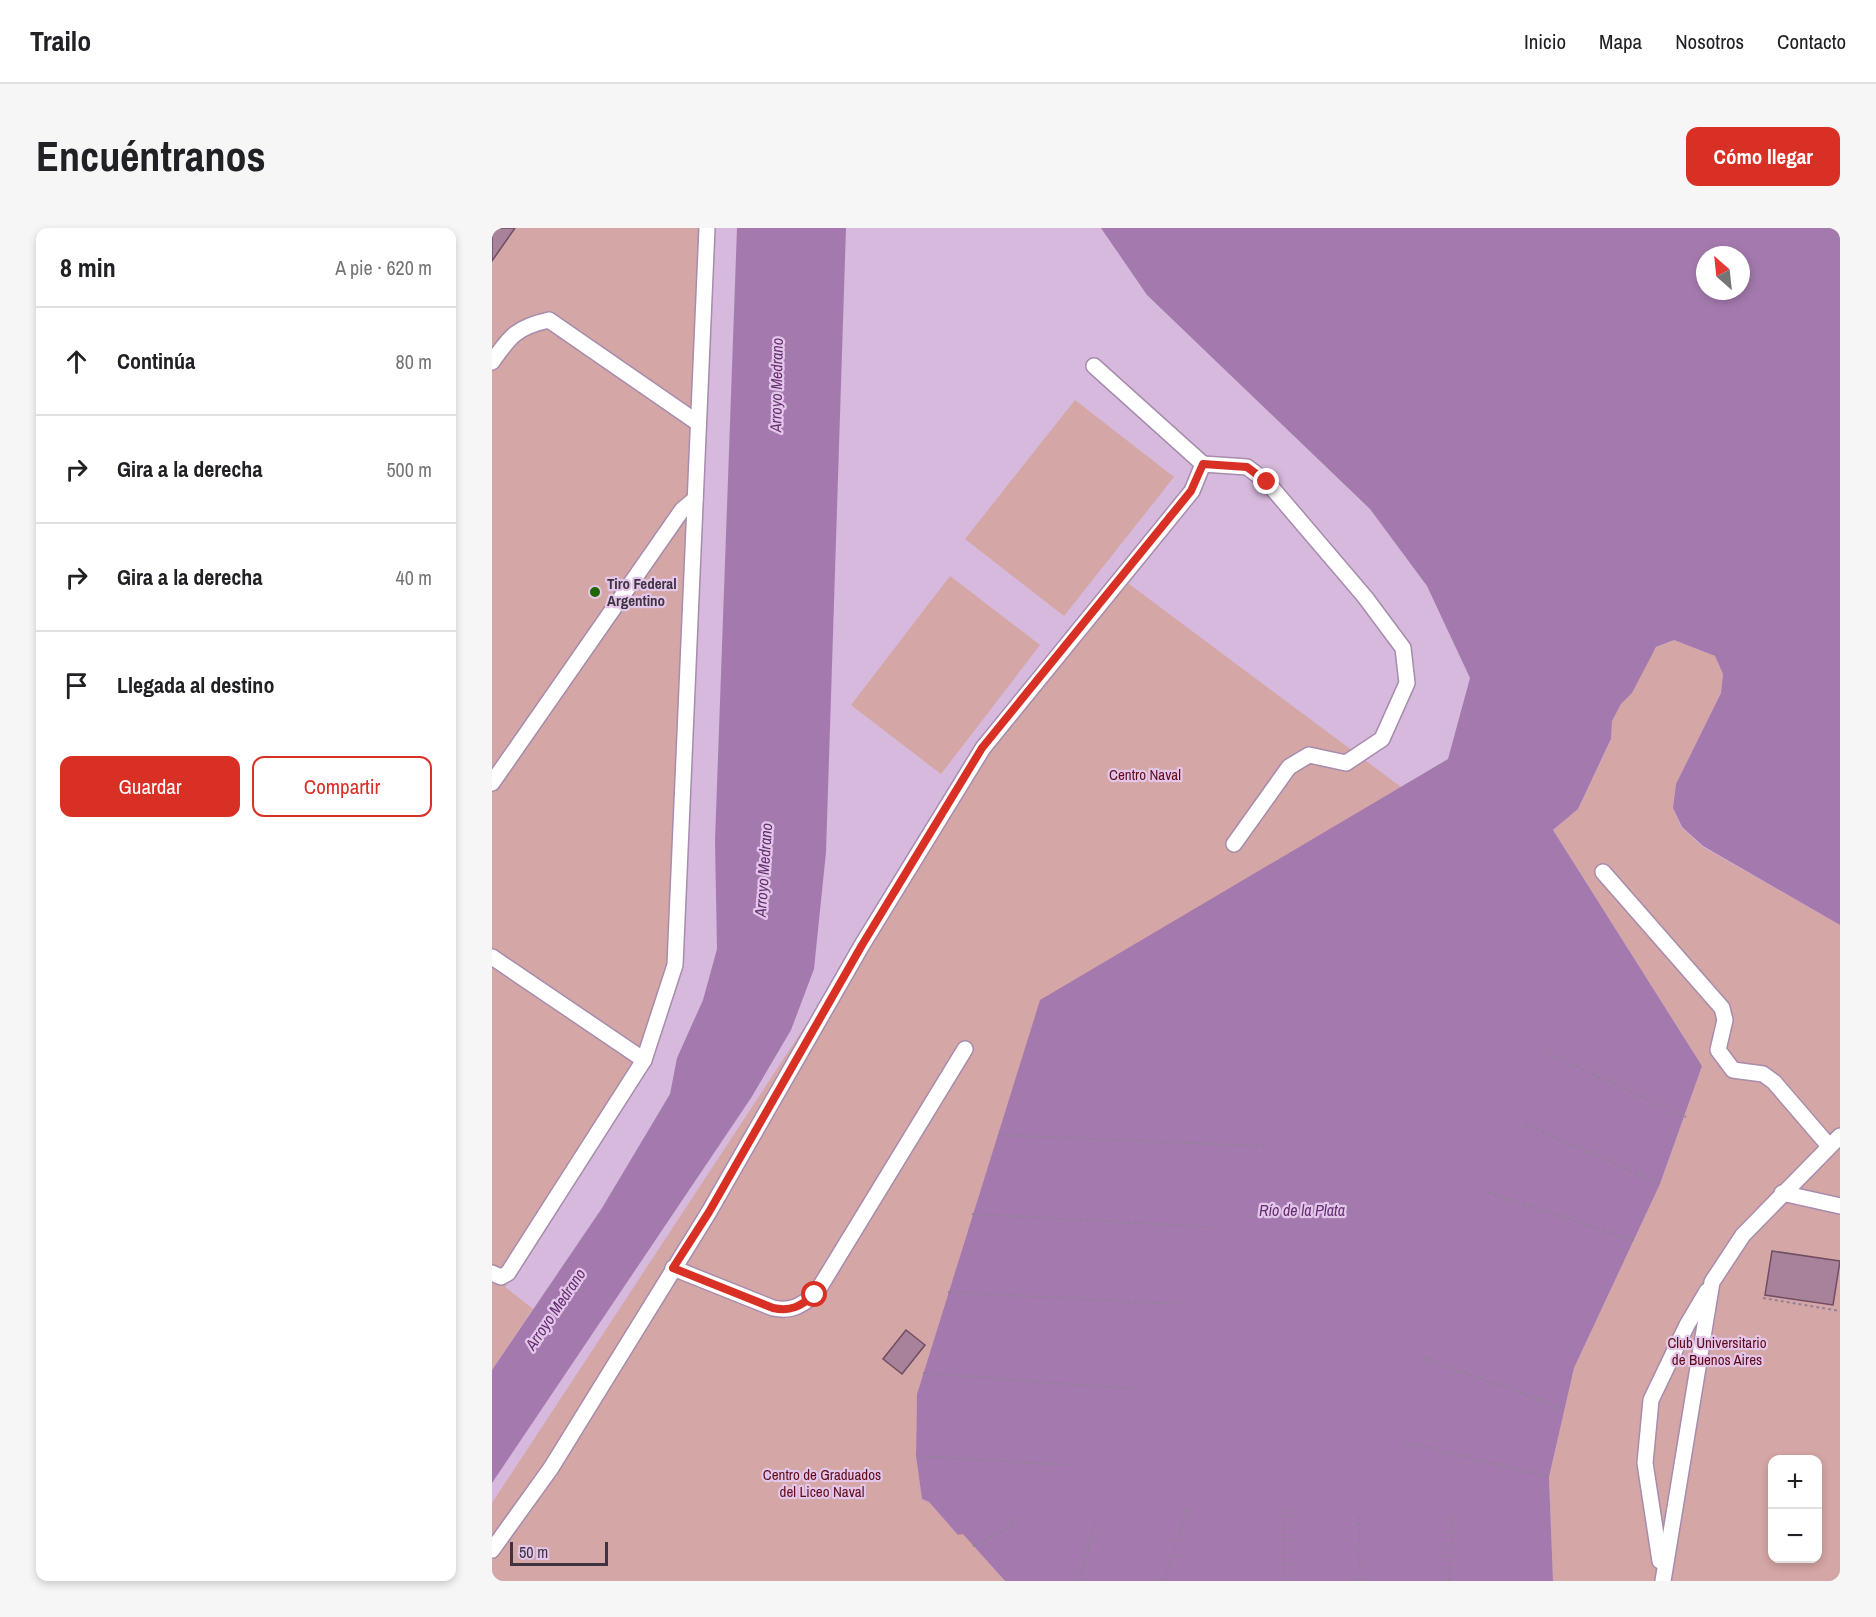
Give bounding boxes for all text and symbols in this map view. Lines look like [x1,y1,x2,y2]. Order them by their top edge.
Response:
text: Trailo [30,22,91,60]
text: Inicio [1524,27,1566,56]
text: Mapa [1599,27,1642,56]
text: Nosotros [1675,27,1744,56]
text: Contacto [1777,27,1846,56]
button: Cómo llegar [1686,127,1840,186]
text: Encuéntranos [36,128,266,184]
north arrow [1696,246,1750,300]
text: 8 min [60,250,116,285]
text: A pie · 620 m [335,254,432,281]
water label: Arroyo Medrano [764,338,788,433]
icon: ahead [60,345,93,378]
text: Continúa [117,346,195,376]
text: 80 m [396,348,432,375]
icon: right [60,453,93,486]
text: Gira a la derecha [117,454,262,484]
text: 500 m [386,456,432,483]
route end [1253,468,1279,494]
icon: right [60,561,93,594]
text: Gira a la derecha [117,562,262,592]
text: 40 m [396,564,432,591]
place label: Tiro Federal Argentino [607,573,677,611]
marker: Tiro Federal Argentino [588,585,602,599]
icon: arrive [60,669,93,702]
text: Llegada al destino [117,670,274,700]
button: Guardar [60,756,240,817]
button: Compartir [252,756,432,817]
park label: Centro Naval [1109,764,1181,785]
water label: Arroyo Medrano [749,822,777,919]
water label: Río de la Plata [1259,1199,1345,1221]
water label: Arroyo Medrano [519,1264,590,1355]
route start [801,1281,827,1307]
park label: Club Universitario de Buenos Aires [1667,1332,1767,1370]
map controls [1768,1455,1822,1563]
button: + [1768,1455,1822,1509]
park label: Centro de Graduados del Liceo Naval [763,1464,881,1502]
button: − [1768,1509,1822,1563]
scale bar [510,1539,608,1566]
text: 50 m [519,1541,548,1563]

